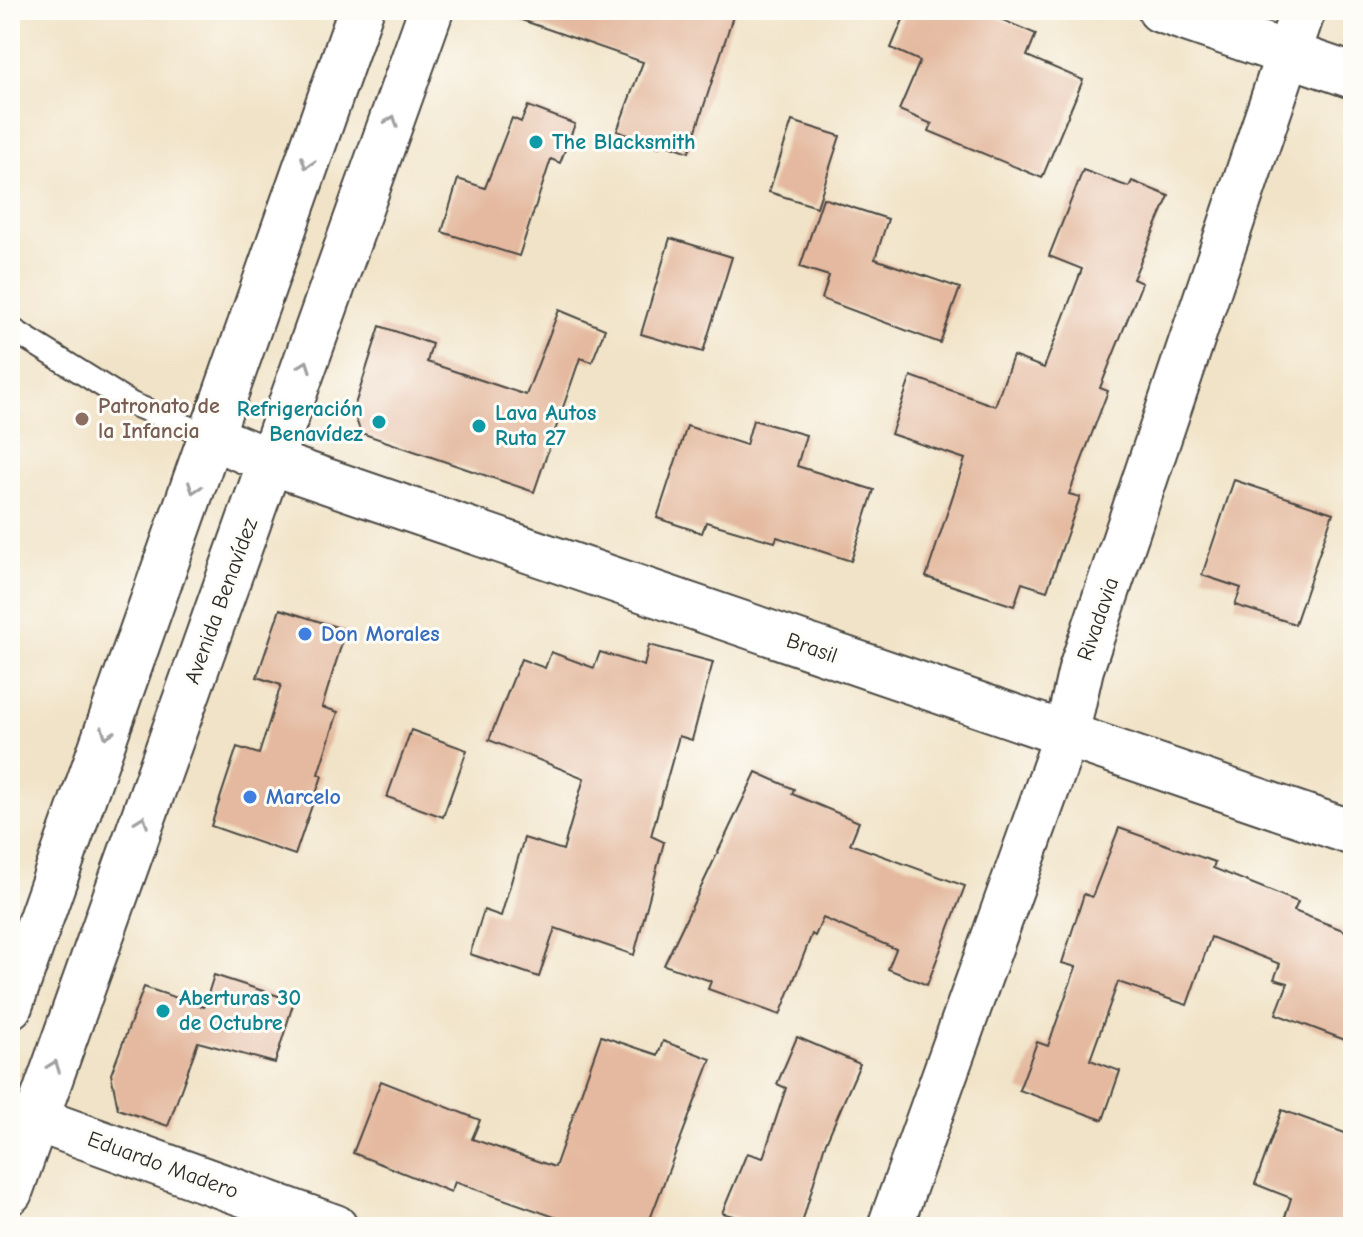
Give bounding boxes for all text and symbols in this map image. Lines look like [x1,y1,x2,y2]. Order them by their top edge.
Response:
one-way arrow [382,114,399,128]
place label: The Blacksmith [552,129,696,155]
marker: The Blacksmith [527,133,545,151]
one-way arrow [301,155,317,169]
one-way arrow [295,359,312,373]
place label: Patronato de la Infancia [98,393,220,444]
place label: Refrigeración Benavídez [237,396,364,447]
place label: Lava Autos Ruta 27 [495,400,596,451]
marker: Patronato de la Infancia [73,410,91,428]
marker: Refrigeración Benavídez [370,413,388,431]
marker: Lava Autos Ruta 27 [470,417,488,435]
one-way arrow [187,480,203,494]
street label: Avenida Benavídez [179,514,263,688]
street label: Rivadavia [1072,574,1124,664]
place label: Don Morales [321,621,440,647]
marker: Don Morales [296,625,314,643]
street label: Brasil [783,627,841,669]
one-way arrow [100,725,117,739]
place label: Marcelo [266,784,341,810]
marker: Marcelo [241,788,259,806]
one-way arrow [133,815,149,829]
place label: Aberturas 30 de Octubre [179,985,301,1036]
marker: Aberturas 30 de Octubre [154,1002,172,1020]
one-way arrow [45,1060,61,1074]
street label: Eduardo Madero [84,1126,242,1204]

